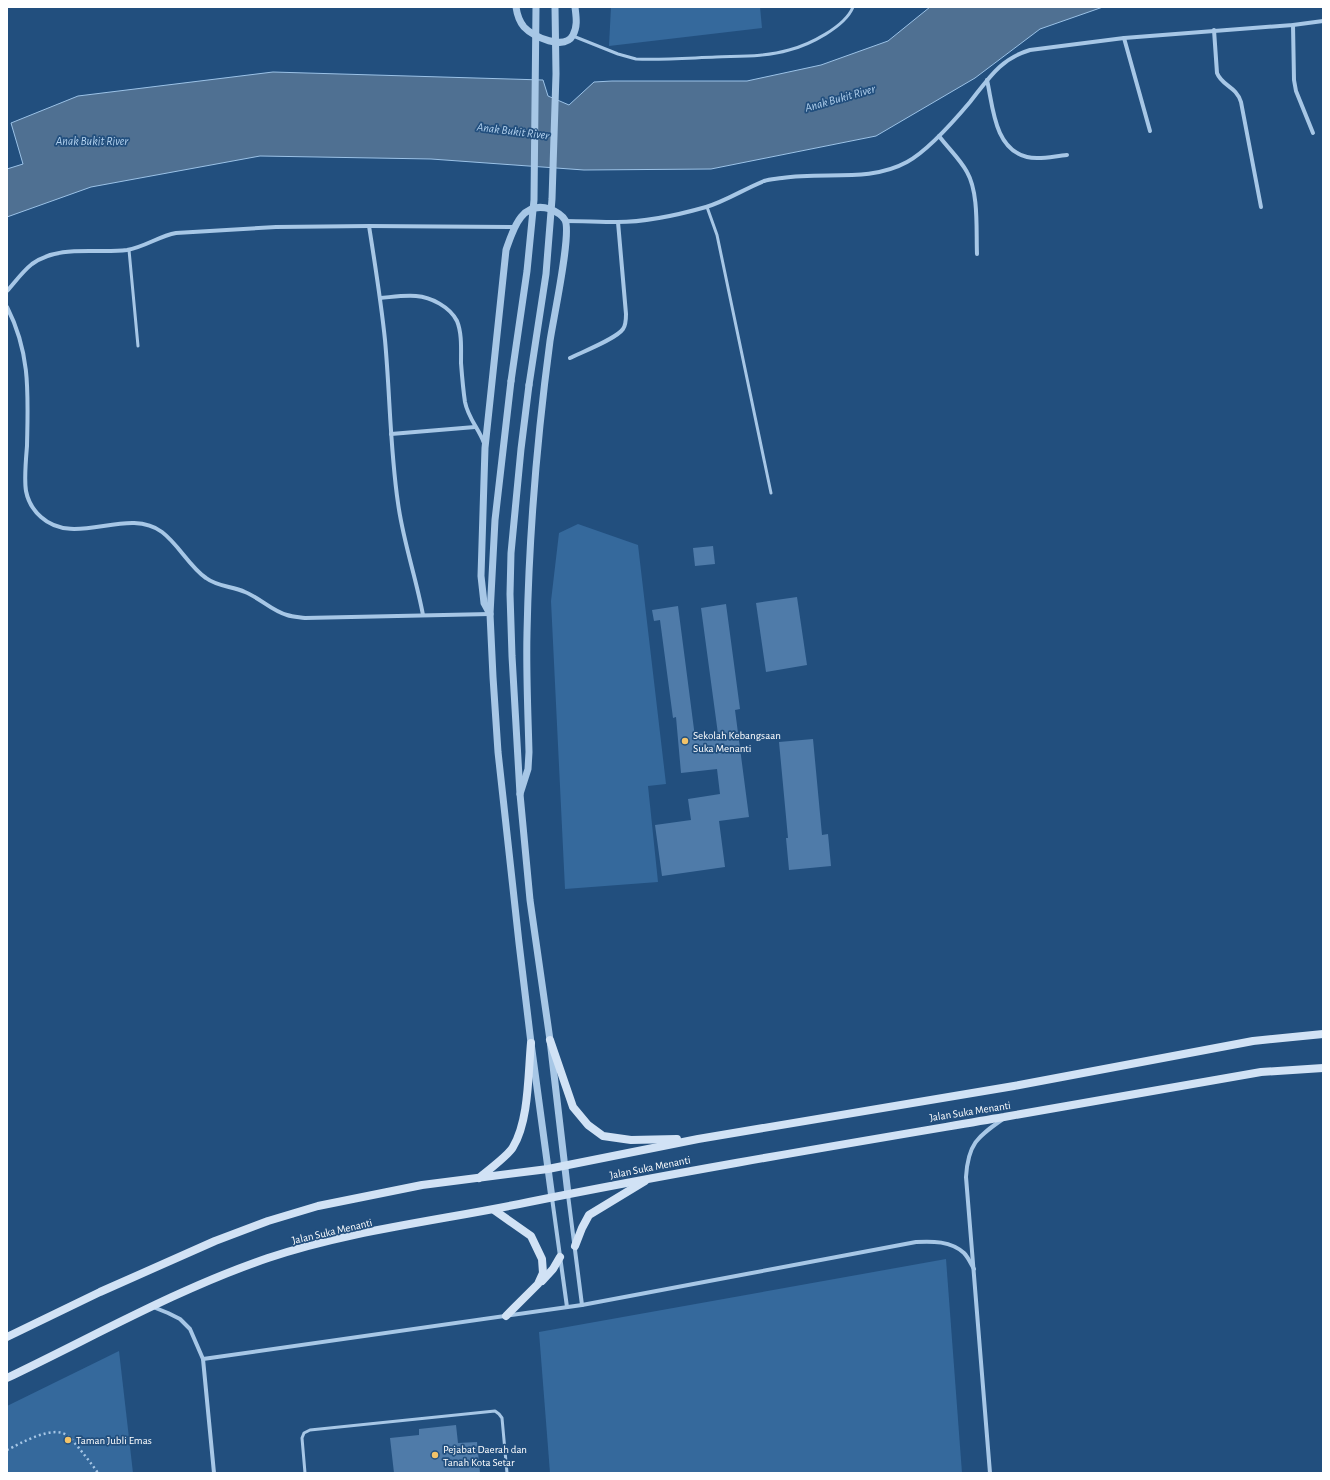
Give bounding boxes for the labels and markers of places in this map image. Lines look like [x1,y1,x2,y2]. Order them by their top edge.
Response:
place label: Sekolah Kebangsaan Suka Menanti [693,730,781,754]
marker: Sekolah Kebangsaan Suka Menanti [680,736,690,746]
marker: Taman Jubli Emas [63,1435,73,1445]
place label: Taman Jubli Emas [76,1435,152,1446]
place label: Pejabat Daerah dan Tanah Kota Setar [443,1444,527,1468]
marker: Pejabat Daerah dan Tanah Kota Setar [430,1450,440,1460]

